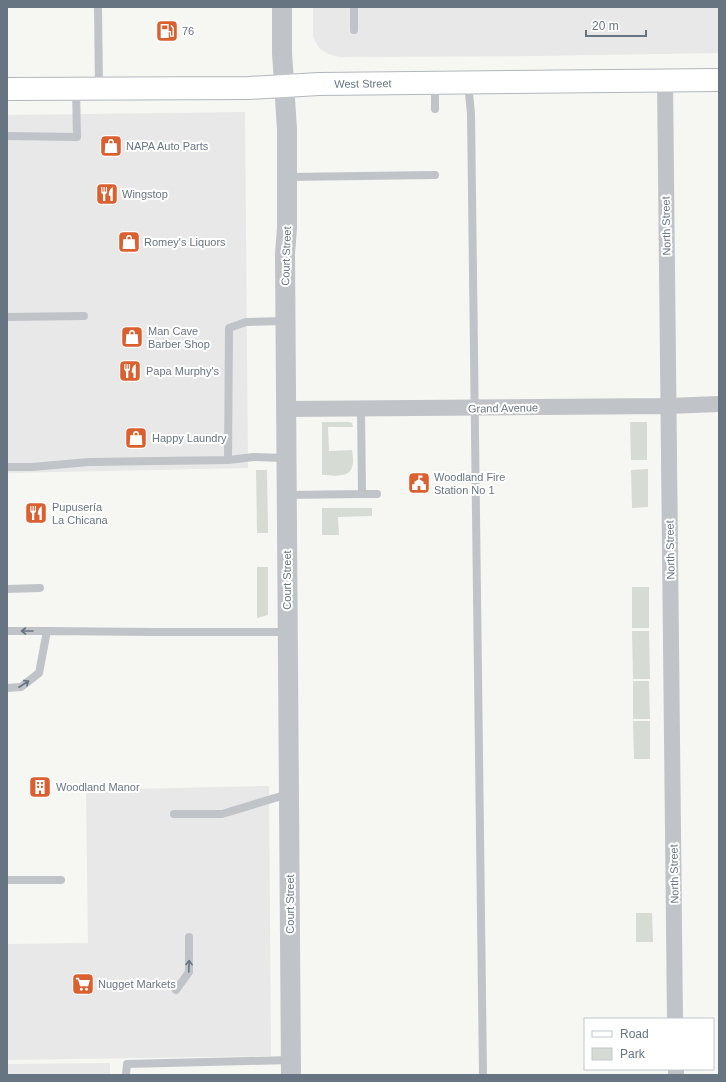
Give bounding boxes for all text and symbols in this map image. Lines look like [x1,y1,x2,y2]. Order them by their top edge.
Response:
scale bar [586,12,646,38]
fuel station icon: 76 [154,18,180,44]
text: 20 m [592,19,619,33]
place label: 76 [182,25,194,37]
street label: West Street [334,77,392,90]
shop icon: NAPA Auto Parts [98,133,124,159]
place label: NAPA Auto Parts [126,140,209,152]
restaurant icon: Wingstop [94,181,120,207]
place label: Wingstop [122,188,168,200]
street label: North Street [659,196,673,256]
street label: Court Street [279,226,293,286]
shop icon: Romey's Liquors [116,229,142,255]
place label: Romey's Liquors [144,236,226,248]
shop icon: Man Cave Barber Shop [119,324,145,350]
place label: Man Cave Barber Shop [148,325,210,350]
restaurant icon: Papa Murphy's [117,358,143,384]
place label: Papa Murphy's [146,365,220,377]
street label: Grand Avenue [468,401,538,415]
shop icon: Happy Laundry [123,425,149,451]
place label: Happy Laundry [152,432,227,444]
public building icon: Woodland Fire Station No 1 [406,470,432,496]
place label: Woodland Fire Station No 1 [434,471,505,496]
restaurant icon: Pupusería La Chicana [23,500,49,526]
place label: Pupusería La Chicana [52,501,109,526]
street label: North Street [663,520,677,580]
street label: Court Street [281,550,293,610]
one-way arrow [21,627,34,635]
one-way arrow [19,679,30,688]
building icon: Woodland Manor [27,774,53,800]
place label: Woodland Manor [56,781,140,793]
street label: North Street [667,844,681,904]
street label: Court Street [284,874,296,934]
one-way arrow [185,960,193,973]
supermarket icon: Nugget Markets [70,971,96,997]
place label: Nugget Markets [98,978,176,990]
legend [584,1018,714,1070]
text: Road [620,1027,649,1041]
text: Park [620,1047,646,1061]

